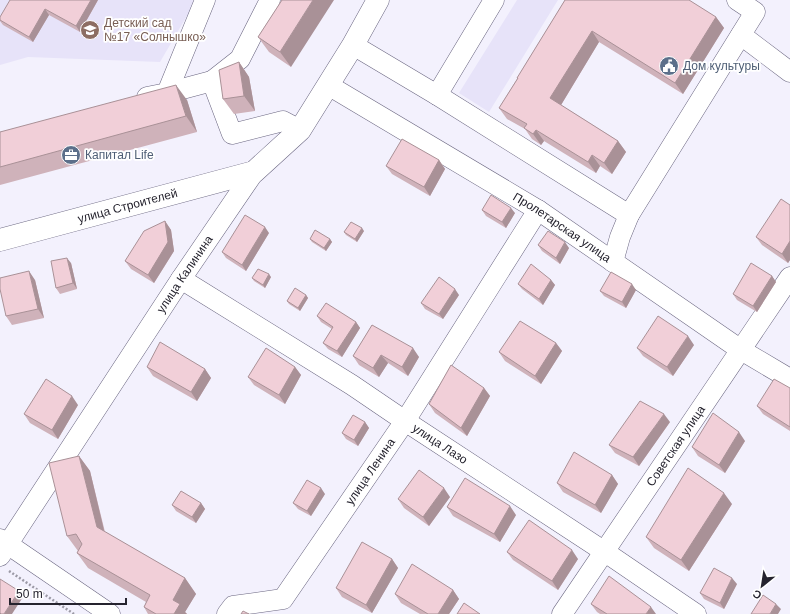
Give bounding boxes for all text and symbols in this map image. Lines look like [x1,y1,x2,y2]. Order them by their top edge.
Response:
place label: Детский сад №17 «Солнышко» [104,16,206,44]
school or university icon: Детский сад №17 «Солнышко» [79,19,101,41]
public building icon: Дом культуры [658,55,680,77]
place label: Дом культуры [683,59,760,73]
office icon: Капитал Life [60,144,82,166]
place label: Капитал Life [85,148,154,162]
street label: улица Строителей [76,186,179,226]
street label: Пролетарская улица [511,190,614,265]
street label: улица Калинина [154,232,216,316]
street label: Советская улица [644,403,708,489]
street label: улица Лазо [410,421,470,467]
street label: улица Ленина [343,435,398,508]
north arrow [742,566,782,606]
scale bar [10,580,126,606]
text: 50 m [16,587,43,601]
text: С [751,587,763,602]

